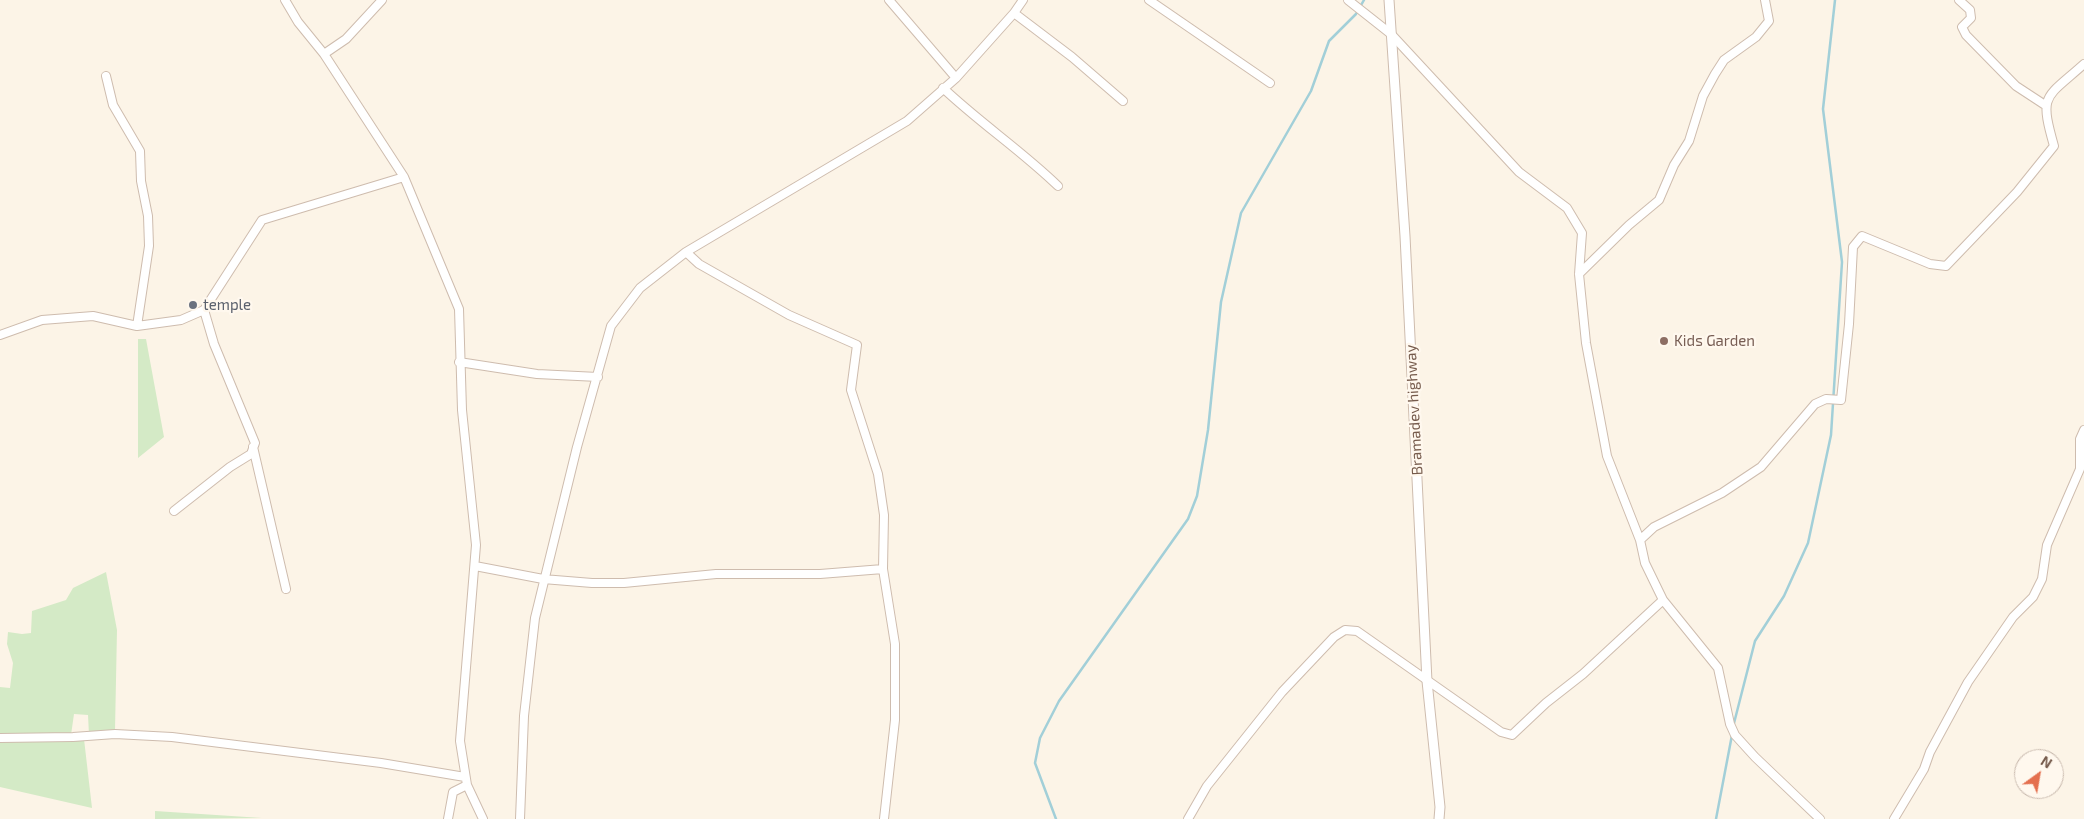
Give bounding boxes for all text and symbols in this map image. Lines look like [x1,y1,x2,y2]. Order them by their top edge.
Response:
place label: temple [203,296,251,314]
marker: temple [187,299,199,311]
place label: Kids Garden [1674,332,1755,350]
marker: Kids Garden [1658,335,1670,347]
street label: Bramadev highway [1402,344,1426,476]
north arrow [2014,749,2064,799]
text: N [2038,752,2055,772]

